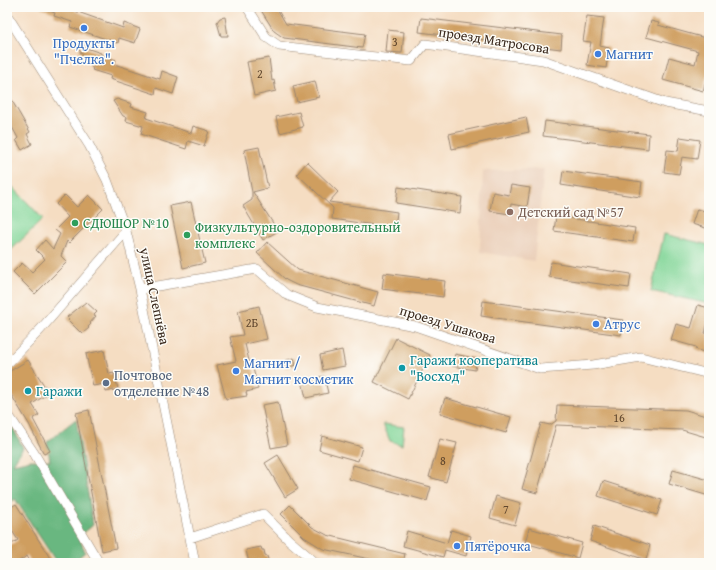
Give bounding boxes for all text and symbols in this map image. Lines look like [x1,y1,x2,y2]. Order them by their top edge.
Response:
street label: проезд Матросова [437,21,551,59]
marker: Продукты "Пчелка". [79,23,89,33]
place label: Продукты "Пчелка". [53,33,115,69]
house number: 3 [392,33,398,50]
place label: Магнит [606,44,653,64]
marker: Магнит [593,49,603,59]
house number: 2 [257,65,263,82]
place label: Детский сад №57 [517,202,624,222]
marker: Детский сад №57 [505,207,515,217]
place label: СДЮШОР №10 [83,213,169,233]
place label: Физкультурно-оздоровительный комплекс [195,217,401,253]
marker: СДЮШОР №10 [70,218,80,228]
marker: Физкультурно-оздоровительный комплекс [182,230,192,240]
street label: улица Слепнёва [135,245,175,347]
street label: проезд Ушакова [397,300,499,348]
house number: 2Б [246,314,258,331]
place label: Атрус [604,314,640,334]
marker: Атрус [591,319,601,329]
place label: Гаражи кооператива "Восход" [410,350,539,386]
place label: Магнит / Магнит косметик [244,353,354,389]
marker: Гаражи кооператива "Восход" [397,363,407,373]
place label: Почтовое отделение №48 [114,365,209,401]
marker: Магнит / Магнит косметик [231,366,241,376]
marker: Почтовое отделение №48 [101,378,111,388]
place label: Гаражи [36,381,82,401]
marker: Гаражи [23,386,33,396]
house number: 16 [613,409,625,426]
house number: 8 [440,452,446,469]
house number: 7 [503,501,509,518]
place label: Пятёрочка [465,536,531,556]
marker: Пятёрочка [452,541,462,551]

